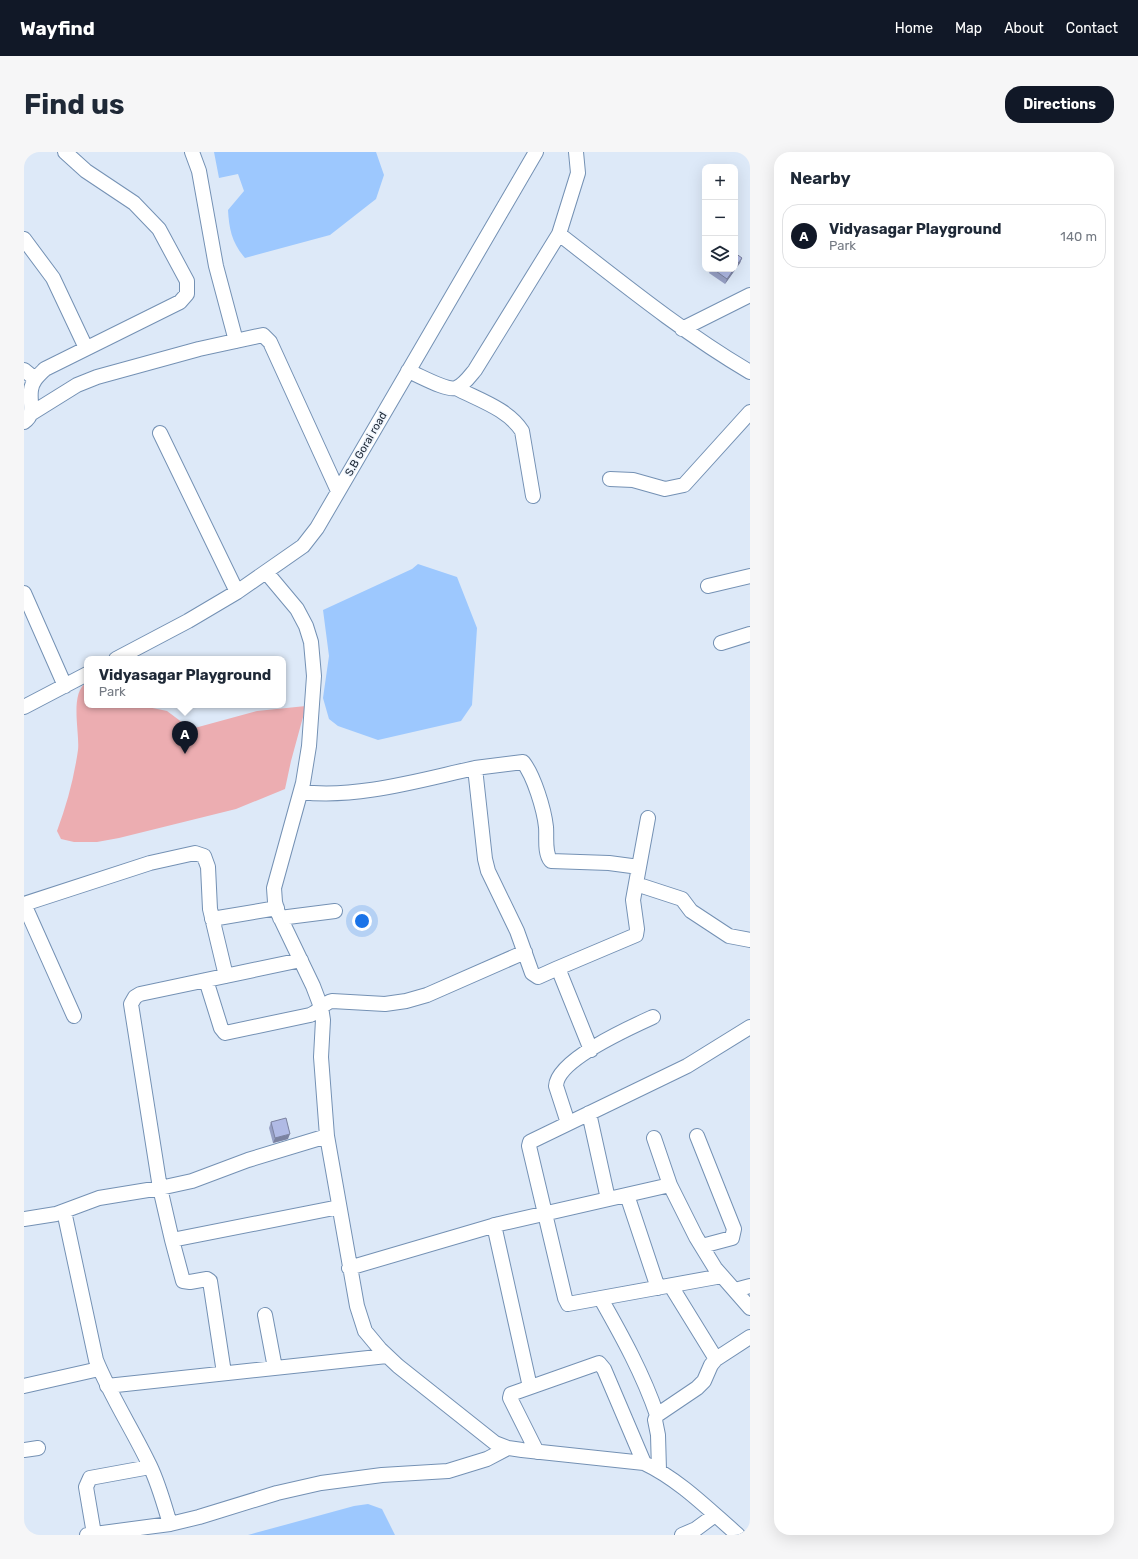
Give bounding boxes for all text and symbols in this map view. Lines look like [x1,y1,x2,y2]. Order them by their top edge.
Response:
text: Wayfind [20,17,95,40]
text: Home [895,20,933,37]
text: Map [955,20,982,37]
text: About [1004,20,1044,37]
text: Contact [1066,20,1118,37]
button: Directions [1005,86,1114,123]
text: Find us [24,88,124,121]
map controls [702,164,738,272]
button: + [702,164,738,200]
text: Nearby [790,168,851,188]
button: − [702,200,738,236]
text: Vidyasagar Playground [829,220,1002,238]
text: A [799,229,809,244]
text: 140 m [1060,229,1097,244]
button: layers [702,236,738,272]
text: Park [829,238,856,253]
street label: S.B Gorai road [342,410,390,478]
popup [84,656,286,708]
text: Vidyasagar Playground [99,666,271,684]
text: Park [99,684,126,699]
pin: A [172,721,198,754]
your location [352,911,372,931]

